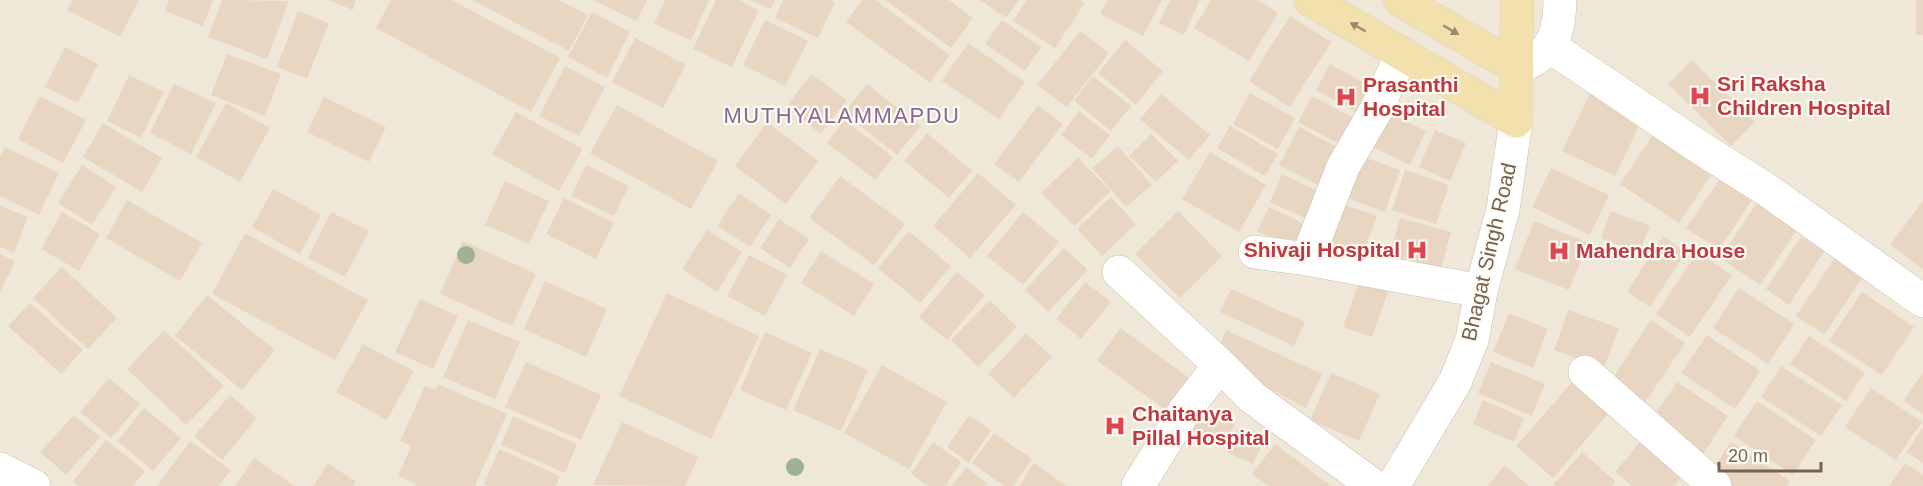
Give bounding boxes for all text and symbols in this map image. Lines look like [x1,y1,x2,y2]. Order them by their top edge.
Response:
one-way arrow [1349,23,1366,33]
one-way arrow [1443,24,1459,35]
place label: Sri Raksha Children Hospital [1717,72,1891,119]
place label: Prasanthi Hospital [1363,73,1459,120]
hospital icon: Sri Raksha Children Hospital [1688,84,1712,108]
hospital icon: Prasanthi Hospital [1334,85,1358,109]
district label: MUTHYALAMMAPDU [724,103,960,128]
street label: Bhagat Singh Road [1457,161,1520,343]
place label: Shivaji Hospital [1244,238,1400,261]
hospital icon: Shivaji Hospital [1405,238,1429,262]
hospital icon: Mahendra House [1547,239,1571,263]
place label: Mahendra House [1576,239,1745,262]
place label: Chaitanya Pillal Hospital [1132,402,1270,449]
hospital icon: Chaitanya Pillal Hospital [1103,414,1127,438]
scale bar [1719,435,1821,473]
text: 20 m [1728,446,1768,466]

